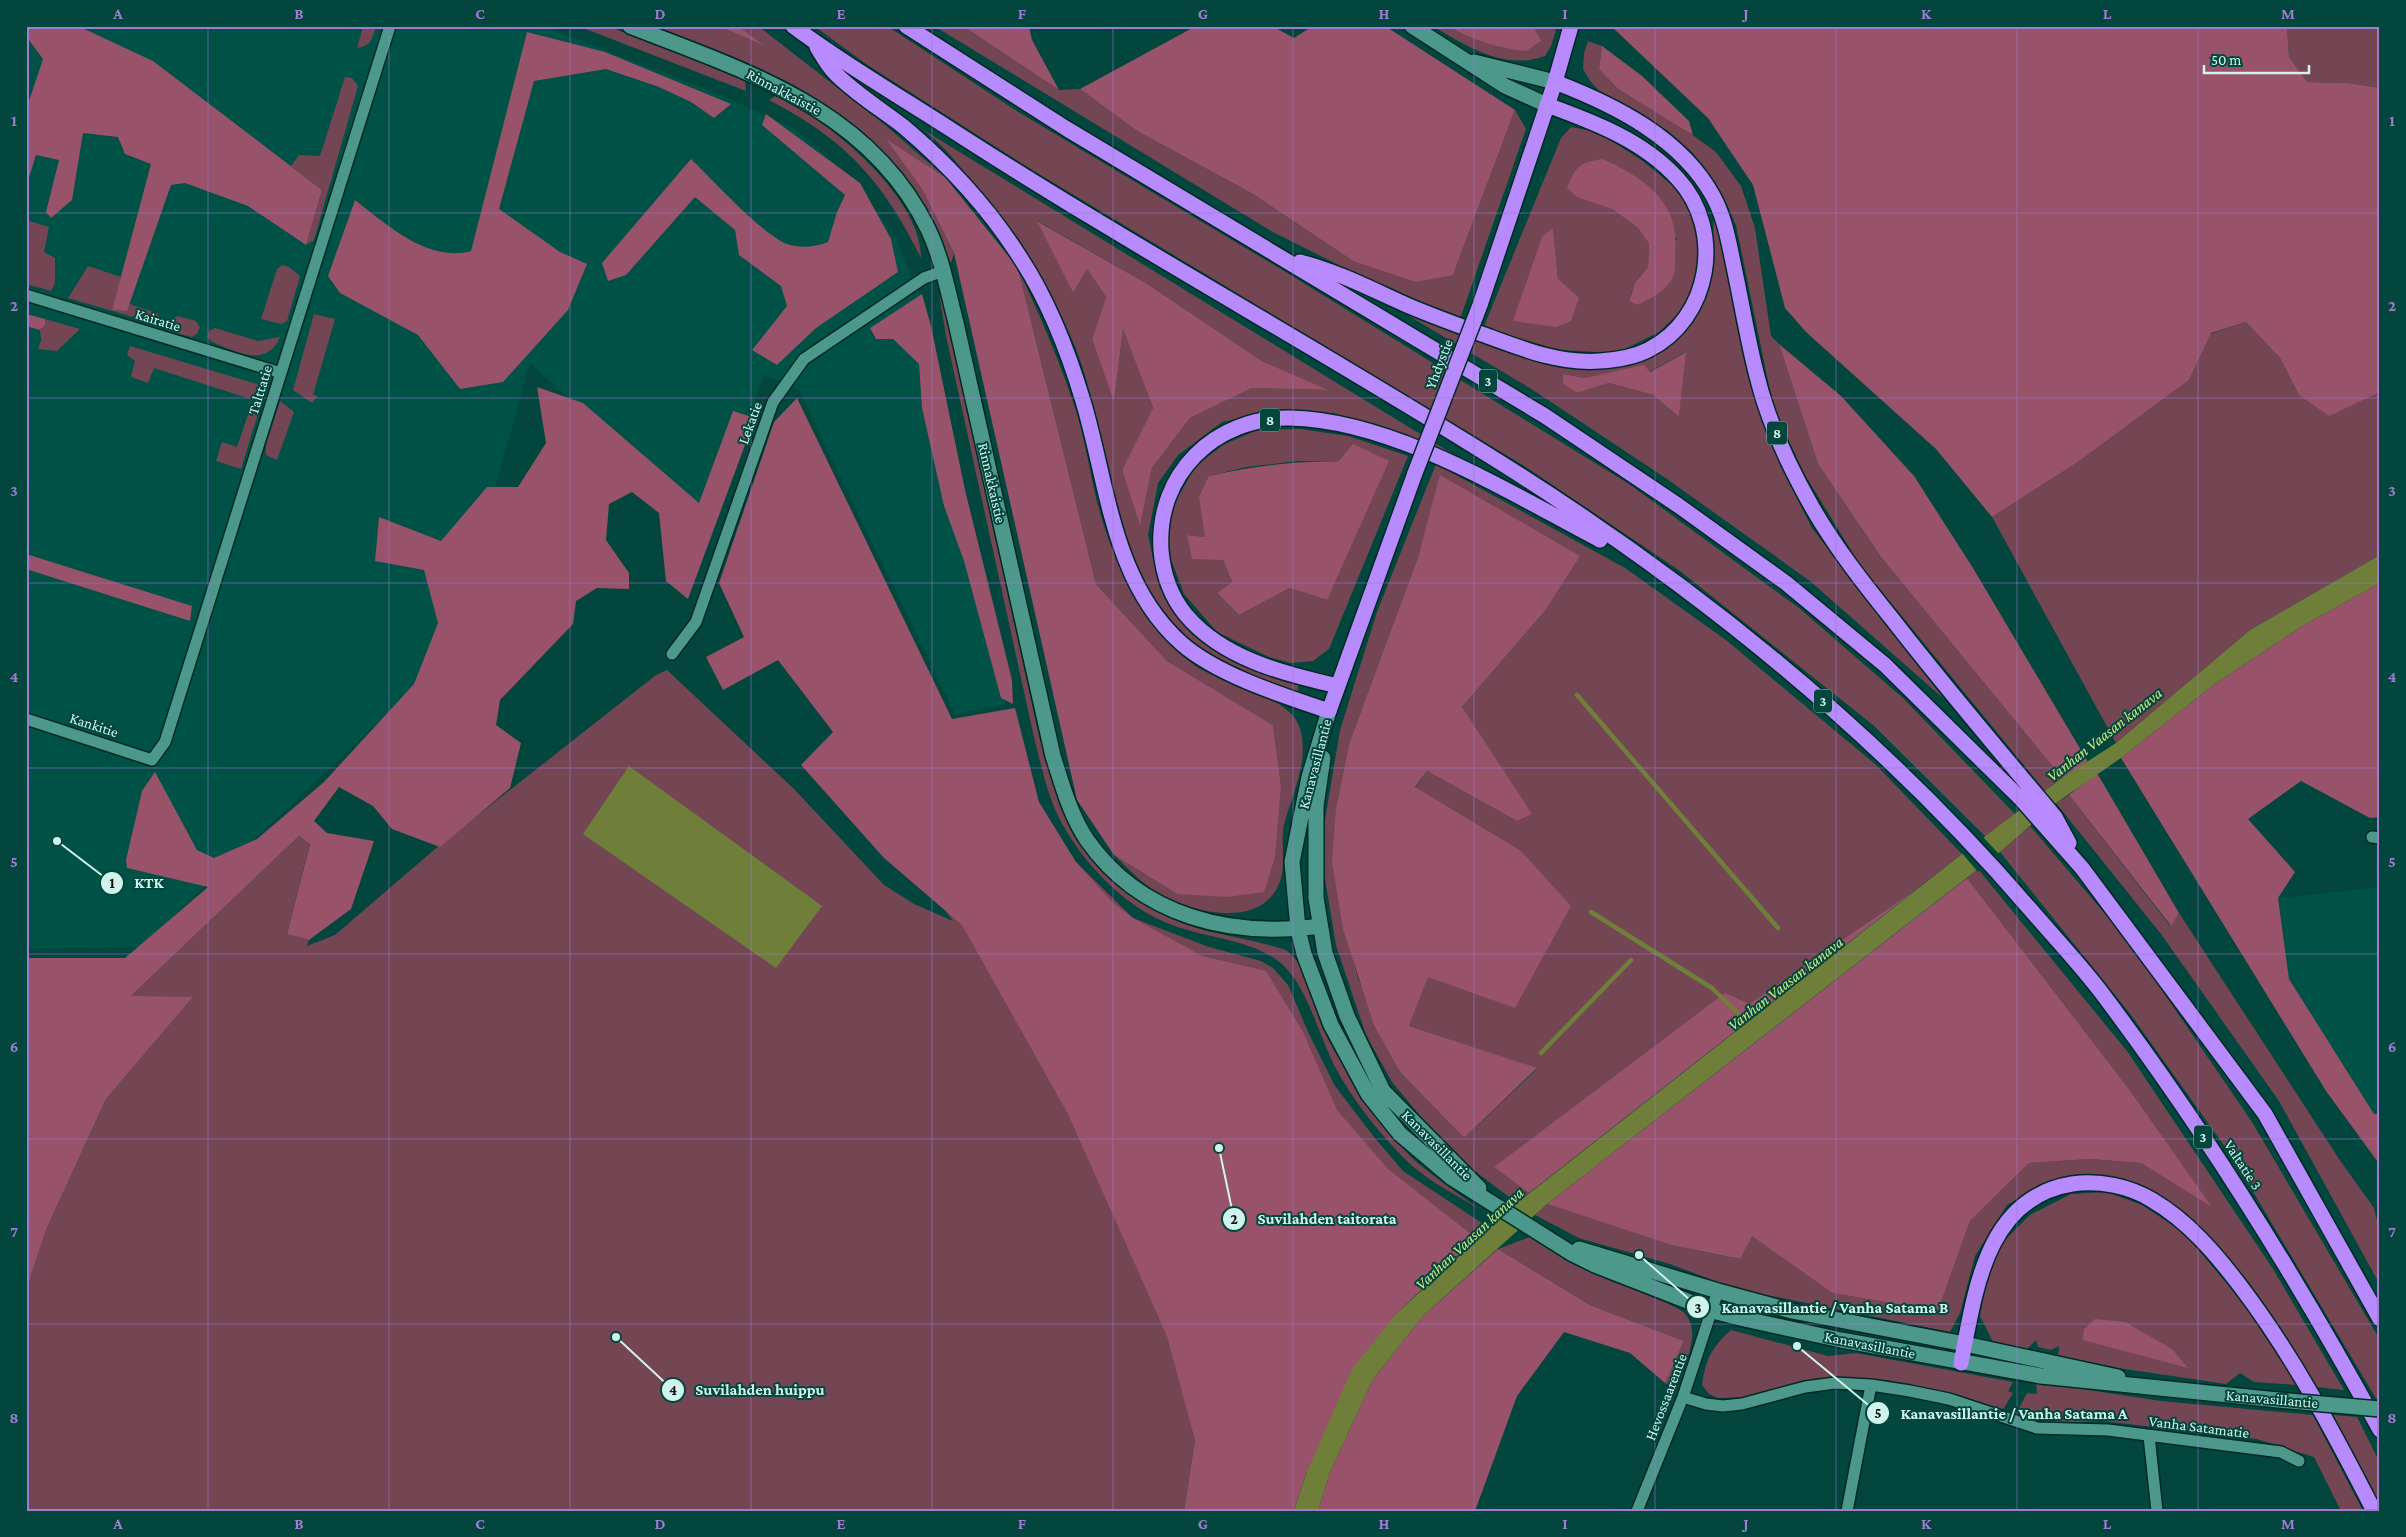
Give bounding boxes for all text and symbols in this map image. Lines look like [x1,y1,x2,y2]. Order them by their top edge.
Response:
text: A [112,5,123,22]
text: B [294,5,304,22]
text: C [475,5,485,22]
text: D [654,5,666,22]
text: E [836,5,846,22]
text: F [1018,5,1027,22]
text: G [1198,5,1208,22]
text: H [1379,5,1390,22]
text: I [1562,5,1568,22]
text: J [1741,5,1749,22]
text: K [1921,5,1932,22]
text: L [2103,5,2112,22]
text: M [2281,5,2295,22]
scale bar [2204,42,2308,74]
text: 50 m [2211,52,2241,68]
street label: Rinnakkaistie [744,66,824,118]
text: 1 [11,112,17,129]
text: 1 [2389,112,2395,129]
text: 2 [10,297,18,314]
text: 2 [2388,297,2396,314]
street label: Kairatie [133,306,183,335]
street label: Yhdystie [1422,336,1457,392]
street label: Talttatie [245,363,275,417]
road number: 3 [1479,370,1497,392]
street label: Lekatie [735,399,765,446]
road number: 8 [1260,408,1280,432]
road number: 8 [1767,422,1787,444]
street label: Rinnakkaistie [975,441,1009,525]
text: 3 [10,482,18,499]
text: 3 [2388,482,2396,499]
text: 4 [10,668,19,685]
text: 4 [2388,668,2397,685]
water label: Vanhan Vaasan kanava [2043,684,2166,785]
road number: 3 [1814,689,1832,712]
street label: Kankitie [68,710,121,740]
street label: Kanavasillantie [1295,717,1335,811]
text: 5 [10,853,18,870]
text: 5 [2388,853,2396,870]
callout: KTK [99,867,174,898]
text: KTK [134,874,165,891]
text: 1 [109,875,115,891]
water label: Vanhan Vaasan kanava [1724,933,1847,1034]
text: 6 [10,1038,18,1055]
text: 6 [2388,1038,2396,1055]
street label: Kanavasillantie [1399,1107,1476,1184]
road number: 3 [2194,1126,2212,1148]
street label: Valtatie 3 [2221,1137,2265,1193]
water label: Vanhan Vaasan kanava [1412,1184,1527,1293]
callout: Suvilahden taitorata [1222,1203,1406,1234]
text: Suvilahden taitorata [1257,1210,1397,1227]
text: 2 [1230,1211,1238,1227]
text: 7 [10,1223,18,1240]
text: 7 [2388,1223,2396,1240]
callout: Kanavasillantie / Vanha Satama B [1686,1292,1958,1323]
text: Kanavasillantie / Vanha Satama B [1721,1299,1949,1316]
text: 3 [1694,1300,1702,1316]
street label: Kanavasillantie [1823,1328,1917,1362]
street label: Hevossaarentie [1642,1351,1690,1443]
callout: Suvilahden huippu [660,1374,835,1405]
text: Suvilahden huippu [695,1381,825,1398]
text: 4 [669,1382,677,1398]
street label: Kanavasillantie [2225,1387,2319,1411]
callout: Kanavasillantie / Vanha Satama A [1866,1397,2138,1428]
text: 5 [1874,1405,1882,1421]
text: Kanavasillantie / Vanha Satama A [1900,1405,2128,1422]
text: 8 [9,1409,19,1426]
text: 8 [2387,1409,2397,1426]
street label: Vanha Satamatie [2148,1413,2250,1441]
text: A [112,1515,123,1532]
text: B [294,1515,304,1532]
text: C [475,1515,485,1532]
text: D [654,1515,666,1532]
text: E [836,1515,846,1532]
text: F [1018,1515,1027,1532]
text: G [1198,1515,1208,1532]
text: H [1379,1515,1390,1532]
text: I [1562,1515,1568,1532]
text: J [1741,1515,1749,1532]
text: K [1921,1515,1932,1532]
text: L [2103,1515,2112,1532]
text: M [2281,1515,2295,1532]

